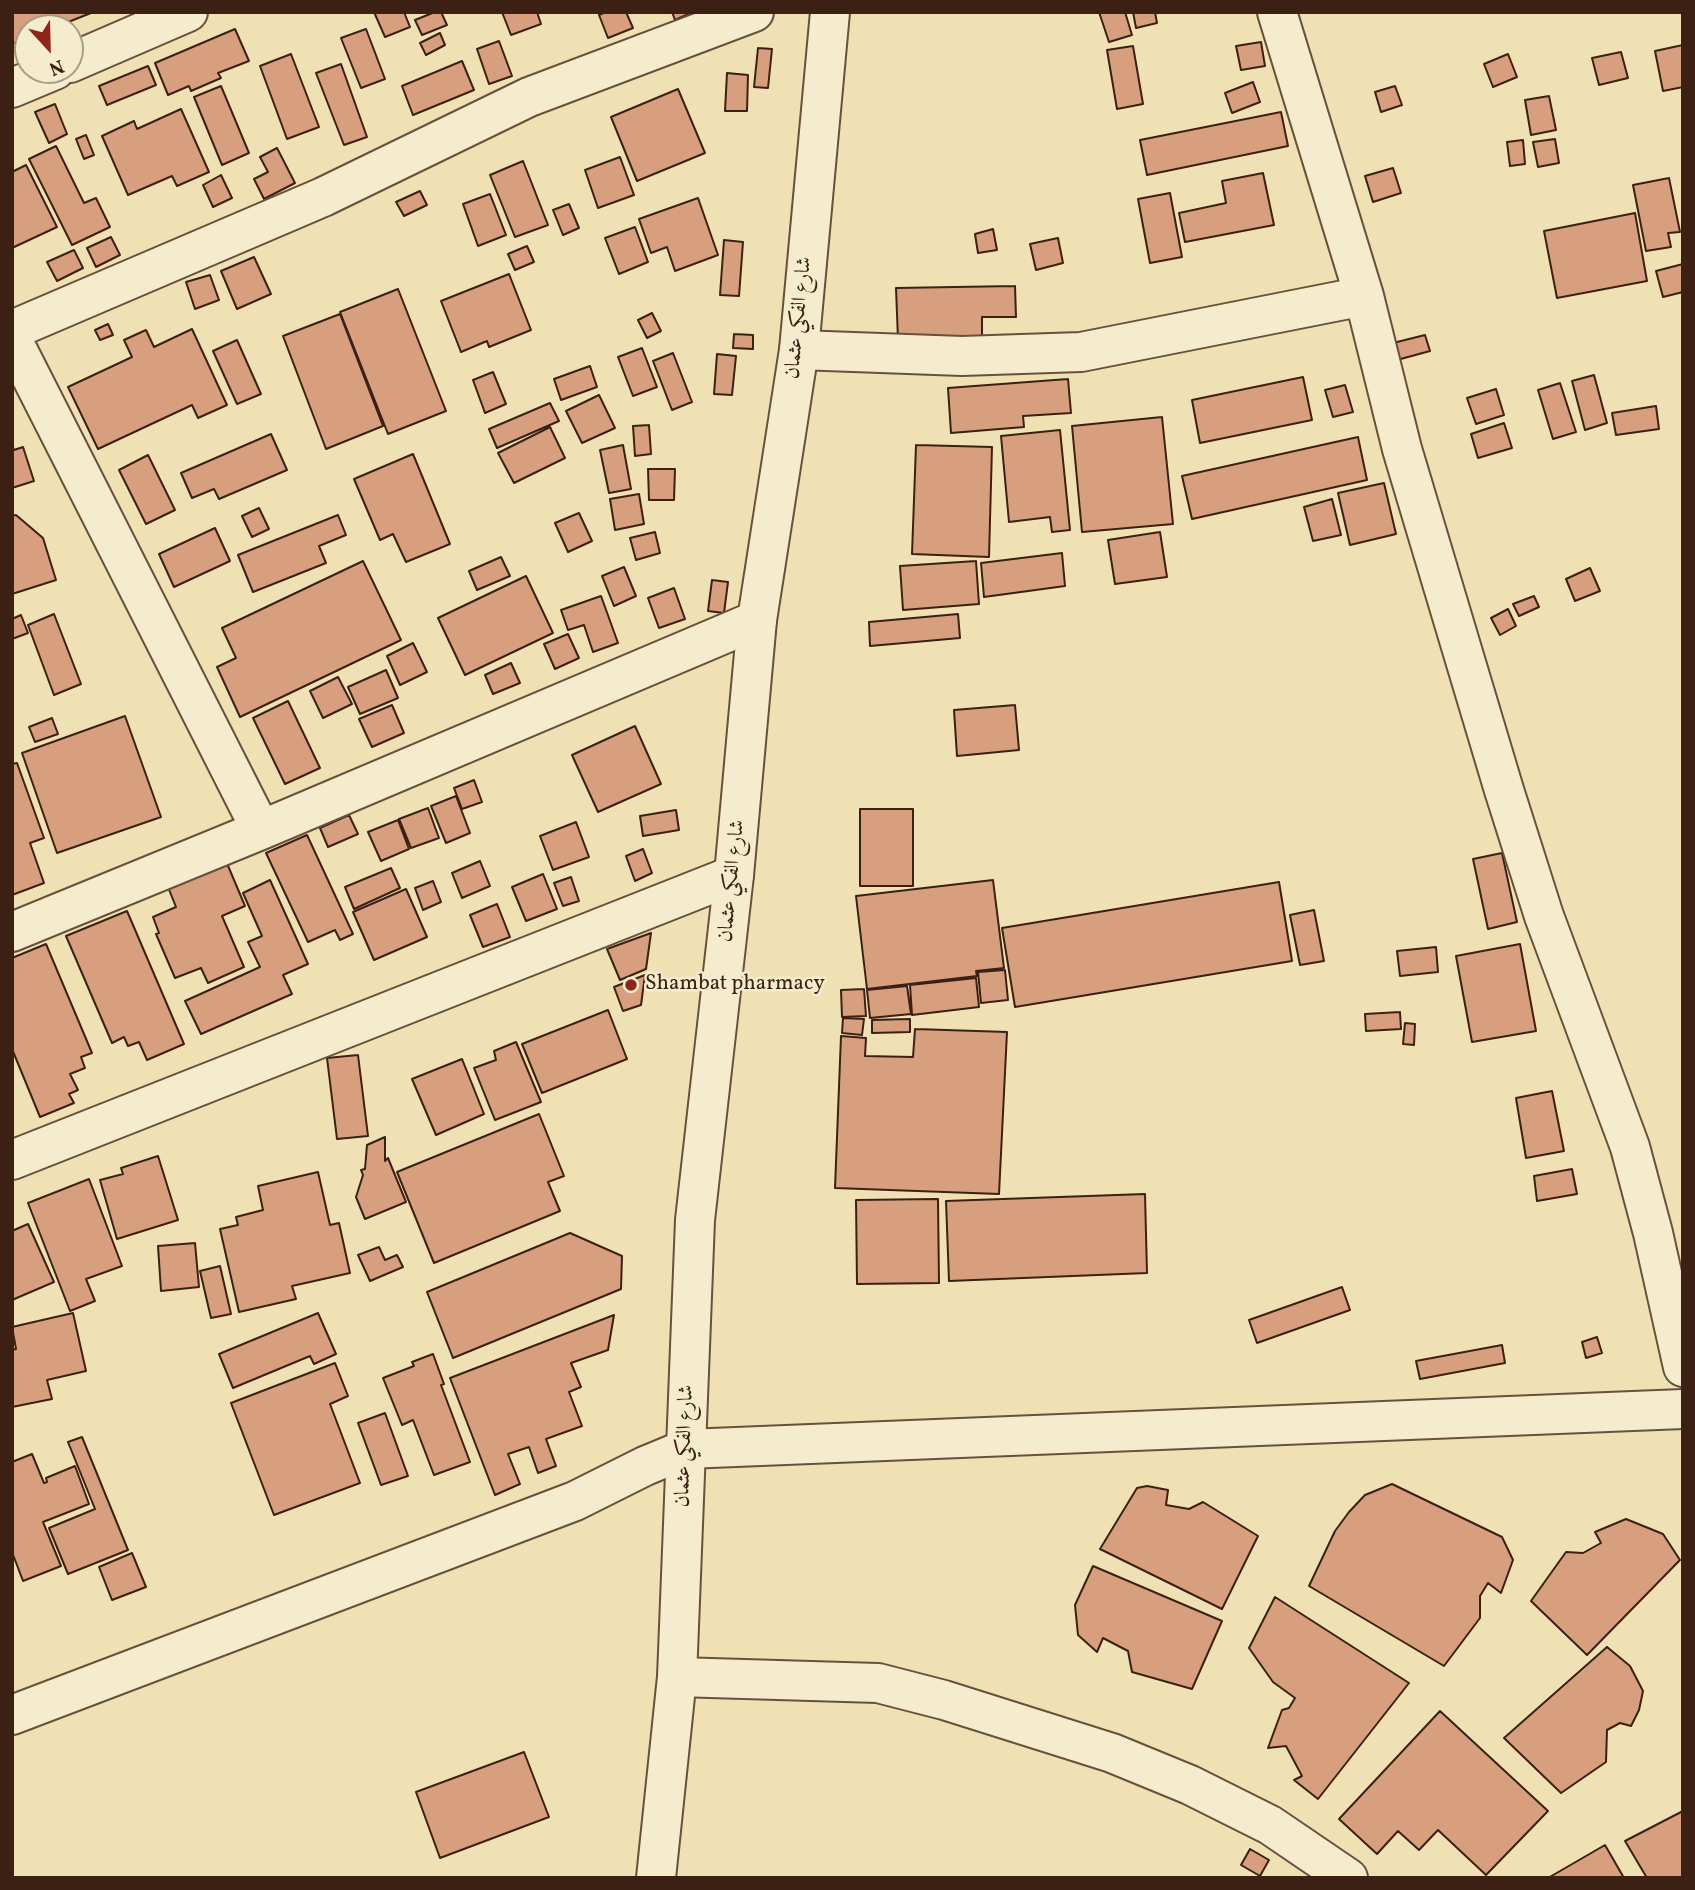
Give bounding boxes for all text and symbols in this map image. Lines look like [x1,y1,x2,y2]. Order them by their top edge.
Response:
north arrow [14,14,84,84]
text: N [45,52,67,81]
street label: شارع الفكي عثمان [781,256,819,380]
street label: شارع الفكي عثمان [714,819,752,943]
place label: Shambat pharmacy [645,972,825,998]
marker: Shambat pharmacy [623,977,639,993]
street label: شارع الفكي عثمان [671,1384,701,1508]

